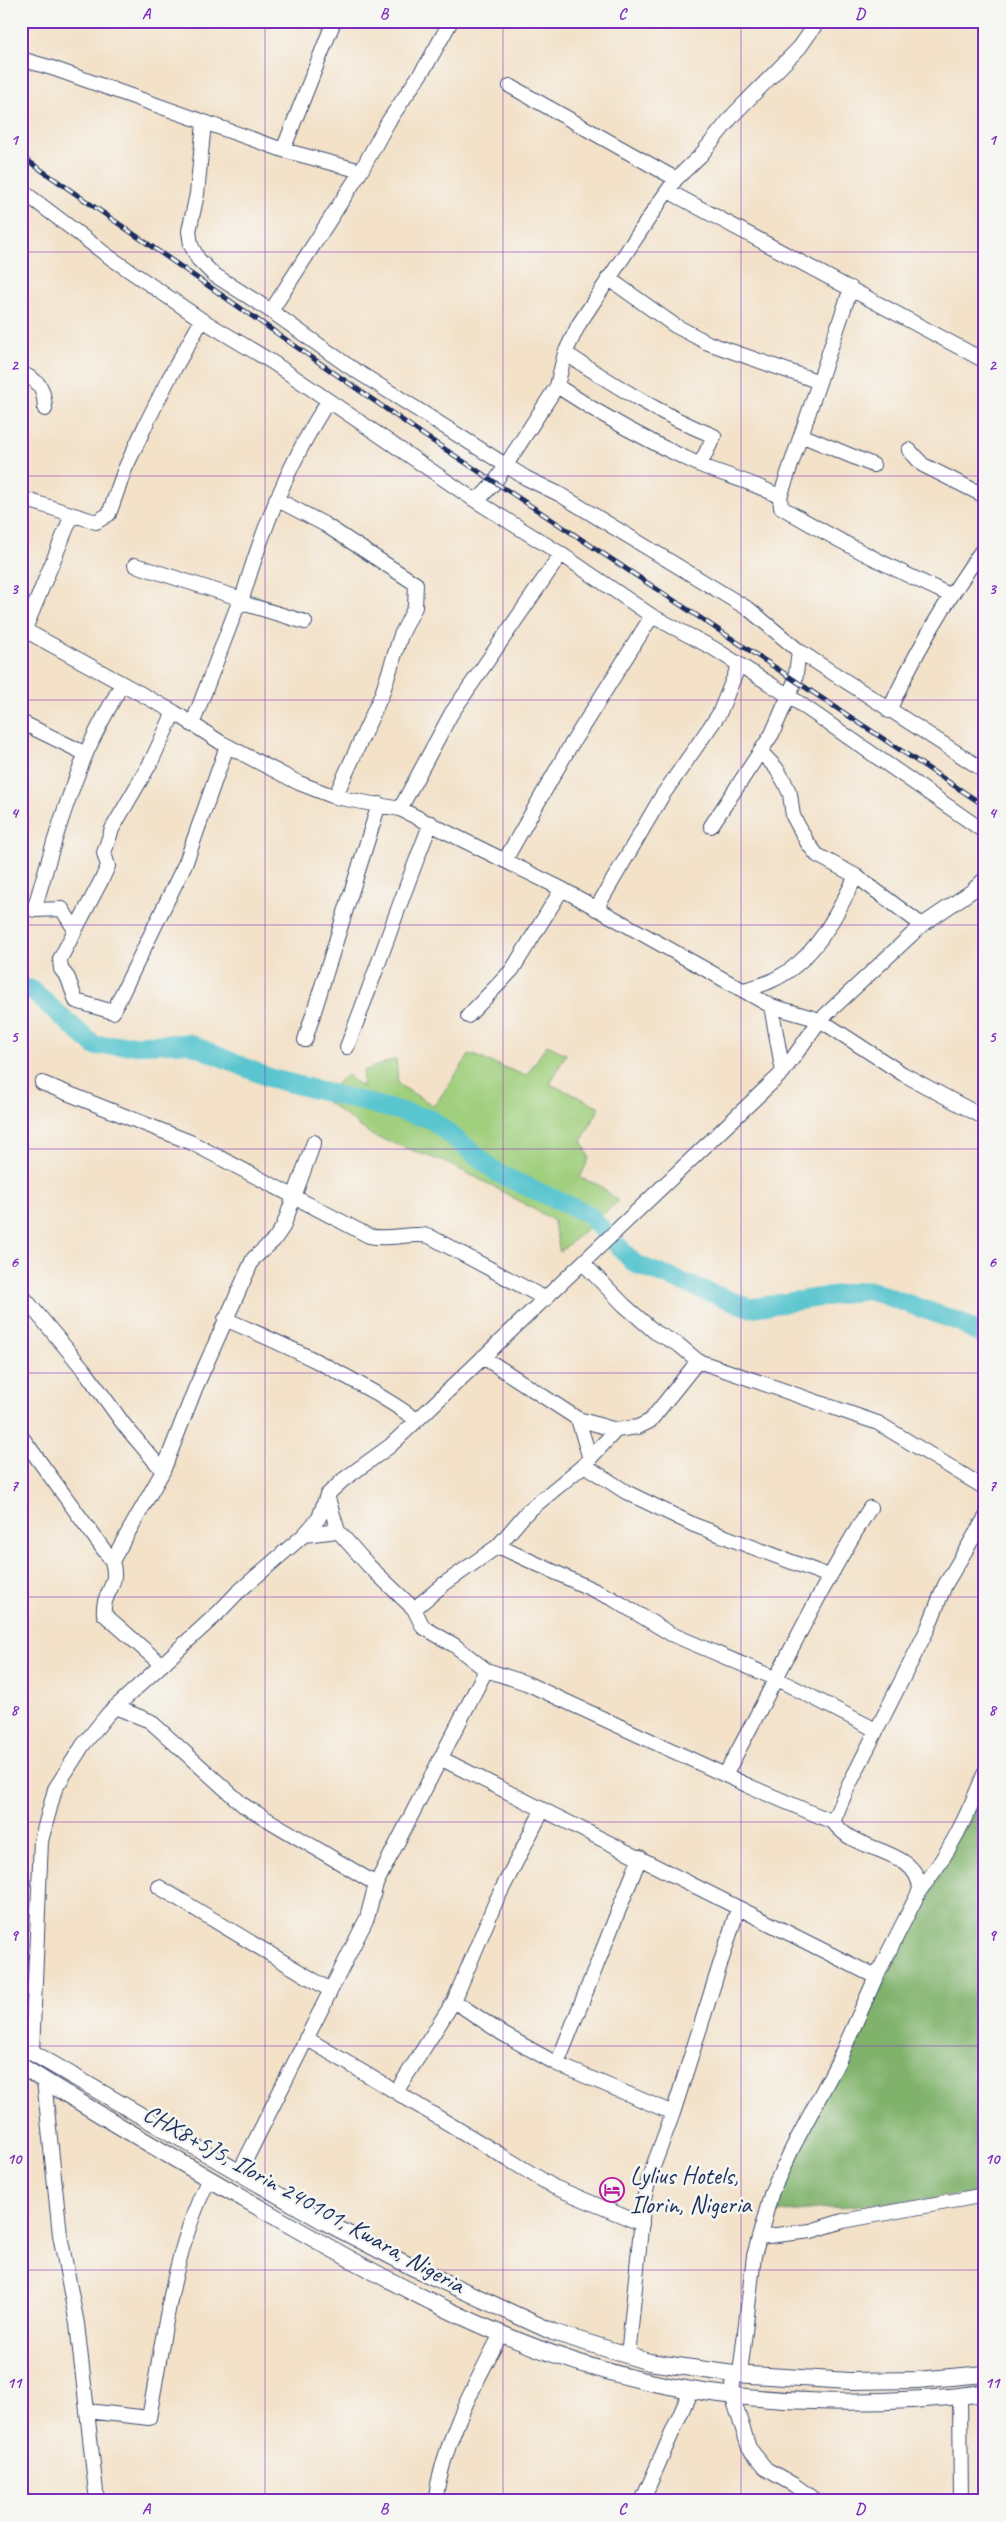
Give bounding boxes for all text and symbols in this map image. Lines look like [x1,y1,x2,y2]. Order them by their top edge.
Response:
text: A [142,4,152,24]
text: B [380,4,390,24]
text: C [618,4,628,24]
text: D [855,4,866,24]
text: 1 [10,130,19,150]
text: 1 [988,130,997,150]
text: 2 [10,355,19,375]
text: 2 [988,355,997,375]
text: 3 [10,579,19,599]
text: 3 [988,579,997,599]
text: 4 [10,803,19,823]
text: 4 [988,803,997,823]
text: 5 [11,1027,20,1047]
text: 5 [989,1027,998,1047]
text: 6 [10,1252,19,1272]
text: 6 [988,1252,997,1272]
text: 7 [10,1476,19,1496]
text: 7 [988,1476,997,1496]
text: 8 [10,1700,19,1720]
text: 8 [988,1700,997,1720]
text: 9 [10,1925,19,1945]
text: 9 [988,1925,997,1945]
street label: CHX8+5J5, Ilorin 240101, Kwara, Nigeria [138,2097,472,2302]
text: 10 [7,2149,23,2169]
text: 10 [985,2149,1001,2169]
place label: Lylius Hotels, Ilorin, Nigeria [630,2160,753,2221]
hotel icon: Lylius Hotels, Ilorin, Nigeria [599,2177,625,2203]
text: 11 [7,2373,23,2393]
text: 11 [985,2373,1001,2393]
text: A [142,2499,152,2519]
text: B [380,2499,390,2519]
text: C [618,2499,628,2519]
text: D [855,2499,866,2519]

